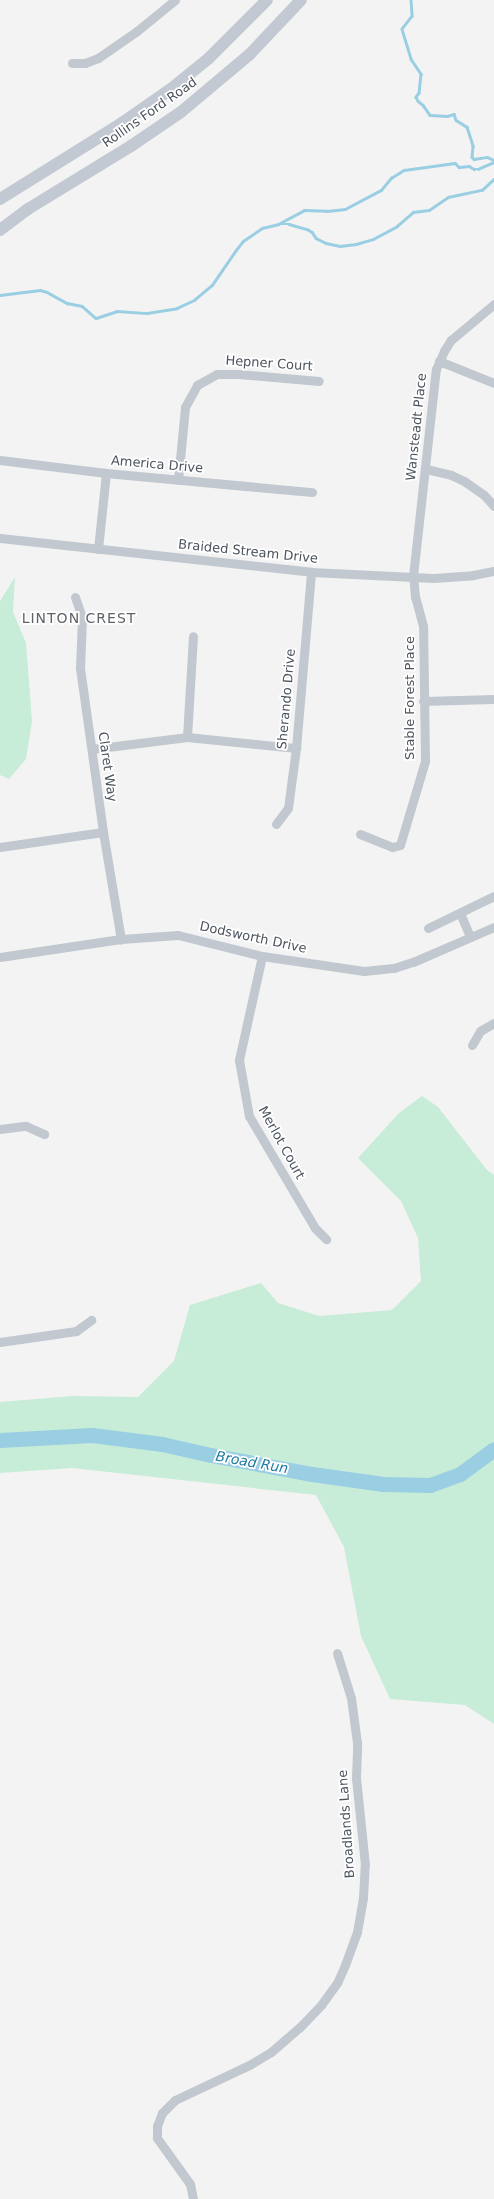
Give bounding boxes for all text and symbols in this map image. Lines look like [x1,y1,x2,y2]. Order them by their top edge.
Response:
street label: Rollins Ford Road [100,75,200,151]
street label: Hepner Court [225,353,313,375]
street label: Wansteadt Place [404,372,430,482]
street label: America Drive [110,453,204,477]
street label: Braided Stream Drive [177,537,319,567]
district label: LINTON CREST [22,610,136,626]
street label: Stable Forest Place [402,636,418,760]
street label: Sherando Drive [275,648,299,750]
street label: Claret Way [94,731,120,803]
street label: Dodsworth Drive [198,919,308,957]
street label: Merlot Court [255,1104,307,1182]
water label: Broad Run [214,1447,290,1477]
street label: Broadlands Lane [335,1769,359,1879]

